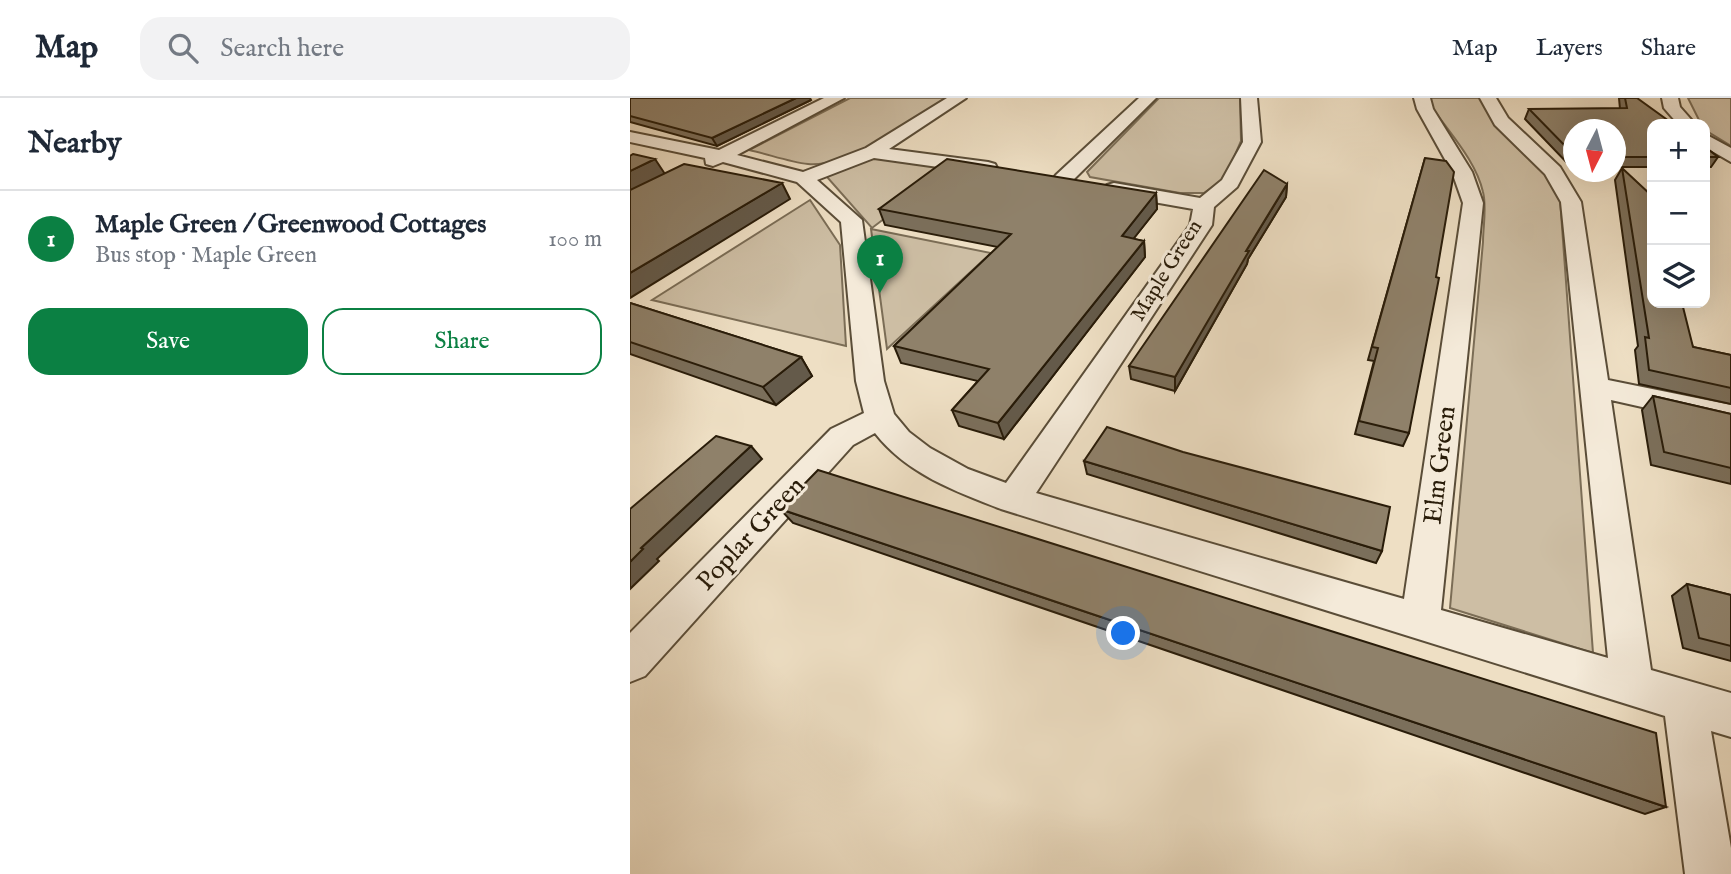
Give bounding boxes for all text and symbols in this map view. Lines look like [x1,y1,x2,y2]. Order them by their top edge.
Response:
search box [140,17,630,80]
text: Map [35,27,98,69]
icon: search [164,29,202,67]
text: Search here [220,32,344,65]
text: Map [1452,33,1498,64]
text: Layers [1536,33,1603,64]
text: Share [1641,33,1696,64]
north arrow [1563,119,1626,182]
map controls [1647,119,1710,308]
button: + [1647,119,1710,182]
text: Nearby [28,125,121,163]
button: − [1647,182,1710,245]
text: Maple Green / Greenwood Cottages [95,208,486,241]
street label: Maple Green [1125,215,1209,327]
text: 1 [47,225,55,254]
text: 100 m [548,225,602,254]
pin: 1 [857,235,903,293]
text: Bus stop · Maple Green [95,241,317,270]
button: layers [1647,245,1710,308]
button: Save [28,308,308,375]
button: Share [322,308,602,375]
street label: Elm Green [1416,404,1464,526]
street label: Poplar Green [690,470,812,598]
your location [1106,616,1140,650]

